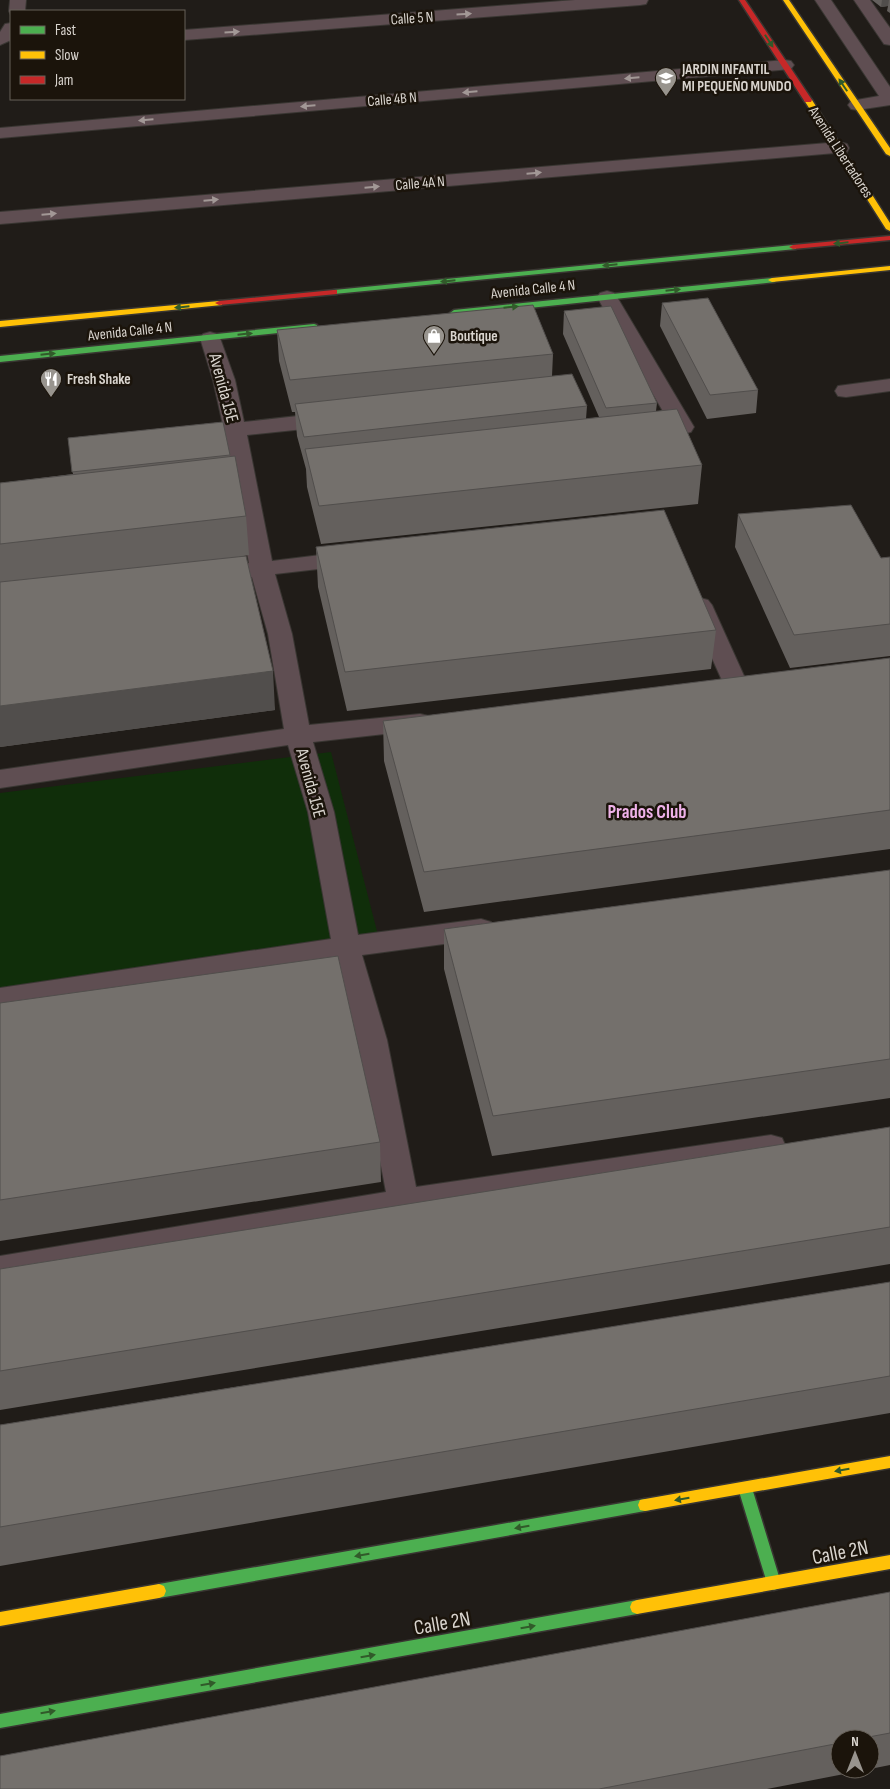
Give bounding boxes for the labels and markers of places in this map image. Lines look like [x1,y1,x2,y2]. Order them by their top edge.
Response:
place label: JARDIN INFANTIL MI PEQUEÑO MUNDO [681,60,792,96]
school or university icon: JARDIN INFANTIL MI PEQUEÑO MUNDO [654,66,678,97]
shop icon: Boutique [422,324,446,355]
place label: Boutique [450,327,498,346]
restaurant icon: Fresh Shake [39,367,63,398]
place label: Fresh Shake [67,370,131,389]

